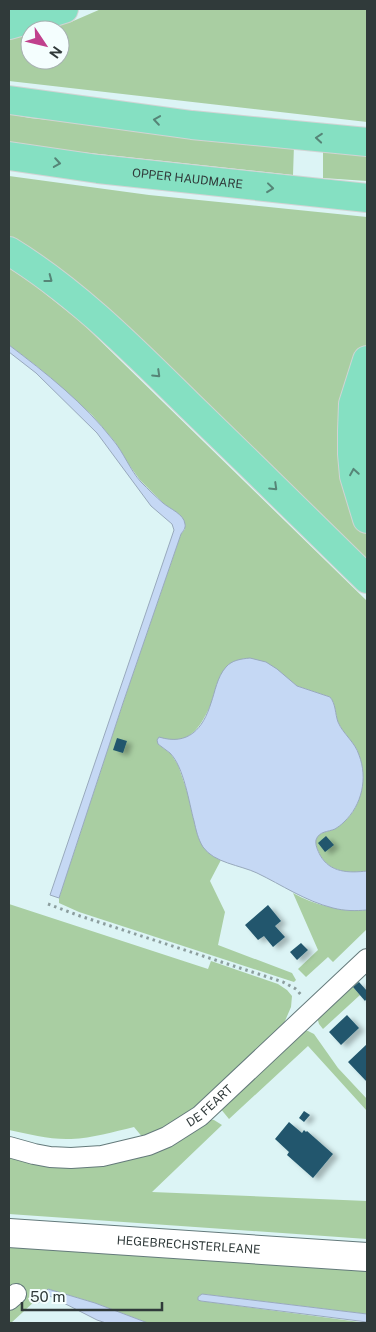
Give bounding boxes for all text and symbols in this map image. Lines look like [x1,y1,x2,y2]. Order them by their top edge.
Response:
north arrow [20,20,70,70]
text: N [46,43,65,62]
one-way arrow [153,115,161,126]
one-way arrow [314,133,322,144]
one-way arrow [53,157,61,168]
street label: OPPER HAUDMARE [131,166,244,192]
one-way arrow [267,182,275,193]
one-way arrow [43,273,53,282]
one-way arrow [152,368,161,377]
one-way arrow [350,468,360,476]
one-way arrow [268,482,277,491]
street label: DE FEART [184,1082,235,1130]
street label: HEGEBRECHSTERLEANE [116,1233,261,1257]
scale bar [22,1280,162,1312]
text: 50 m [30,1288,65,1305]

